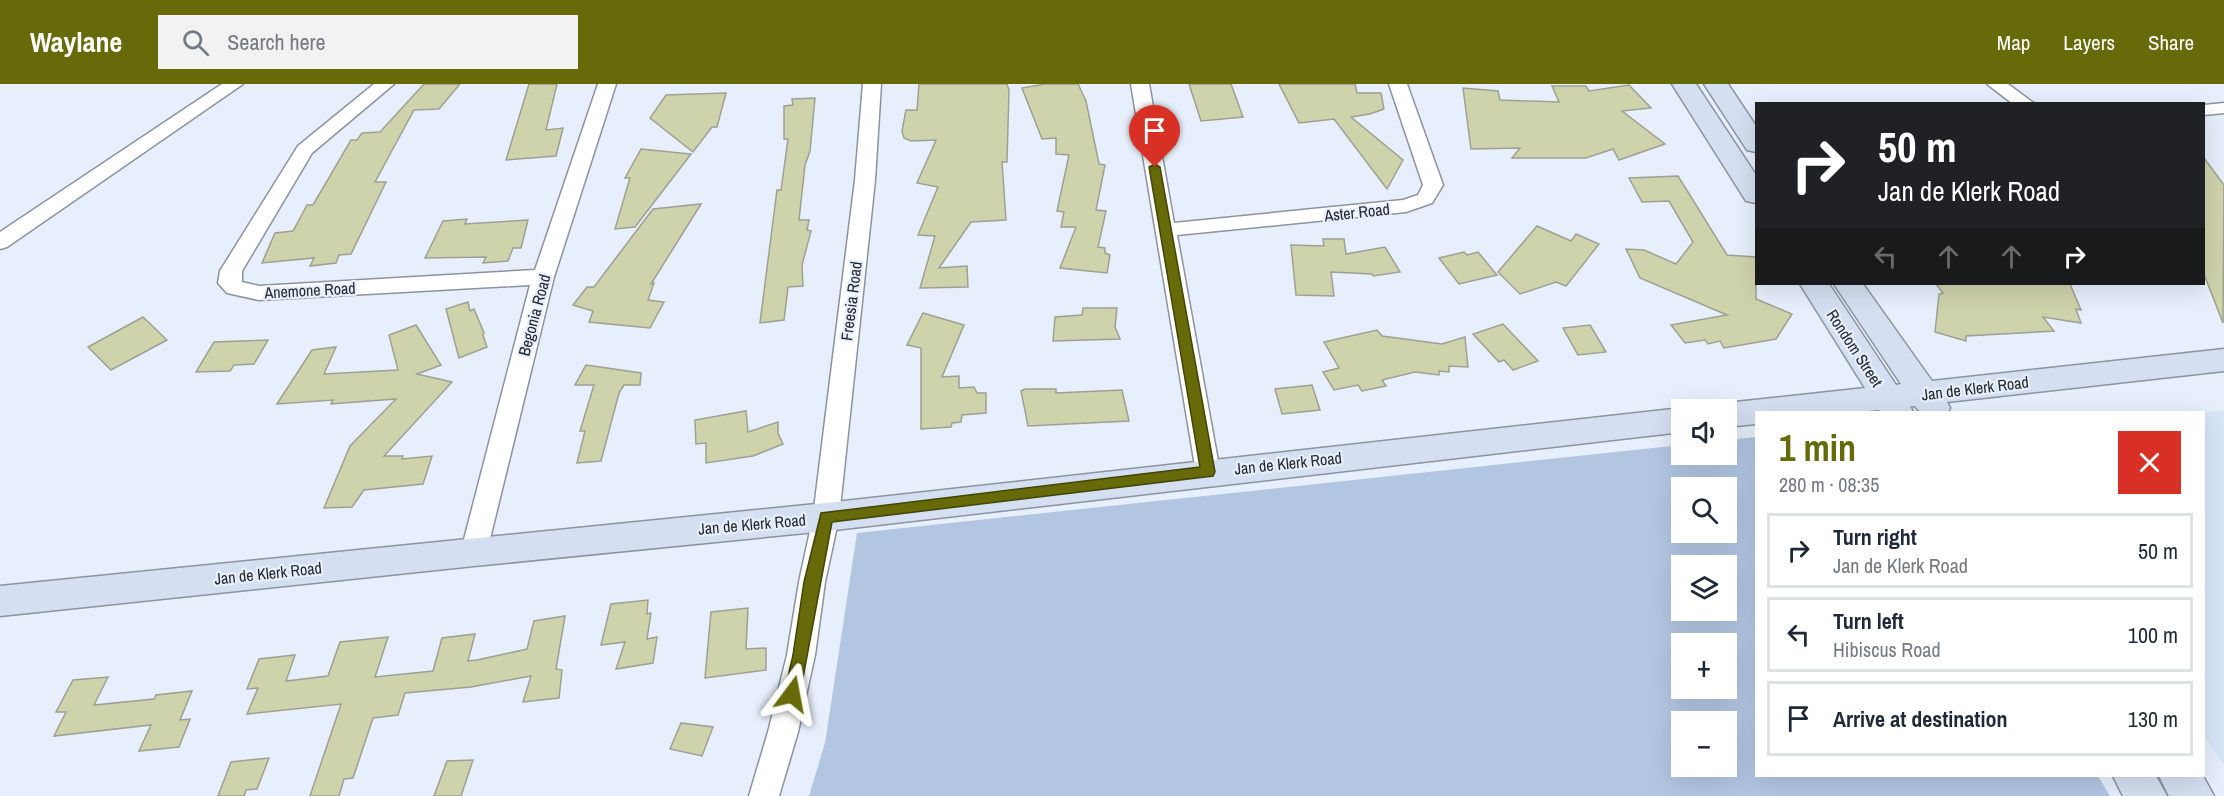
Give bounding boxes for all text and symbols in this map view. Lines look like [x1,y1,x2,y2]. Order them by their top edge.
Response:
search box [158,15,578,69]
text: Waylane [30,23,122,61]
icon: search [179,26,212,59]
text: Search here [227,27,326,57]
text: Map [1997,28,2030,57]
text: Layers [2063,28,2115,57]
text: Share [2148,28,2194,57]
pin [1129,105,1180,167]
icon: arrive [1138,114,1171,147]
text: 50 m [1878,119,1957,175]
icon: right [1779,126,1857,204]
text: Jan de Klerk Road [1878,173,2060,209]
street label: Aster Road [1322,198,1391,226]
icon: left [1869,240,1902,273]
icon: ahead [1932,240,1965,273]
icon: ahead [1995,240,2028,273]
icon: right [2058,240,2091,273]
street label: Freesia Road [835,260,867,342]
street label: Begonia Road [513,272,555,358]
street label: Anemone Road [263,277,356,303]
street label: Rondom Street [1822,305,1888,391]
street label: Jan de Klerk Road [1920,371,2030,405]
map controls [1671,399,1737,777]
button: sound [1671,399,1737,465]
text: 1 min [1779,424,1856,472]
button: close [2118,431,2181,494]
street label: Jan de Klerk Road [1233,446,1343,480]
text: 280 m · 08:35 [1779,471,1879,498]
button: search [1671,477,1737,543]
street label: Jan de Klerk Road [697,508,807,540]
text: Turn right [1833,522,1917,552]
icon: right [1782,534,1815,567]
text: 50 m [2138,536,2178,566]
text: Jan de Klerk Road [1833,552,1968,579]
button: layers [1671,555,1737,621]
street label: Jan de Klerk Road [213,556,323,590]
text: Turn left [1833,606,1904,636]
icon: left [1782,618,1815,651]
text: 100 m [2128,620,2178,650]
button: + [1671,633,1737,699]
text: Hibiscus Road [1833,636,1941,663]
position arrow [760,662,824,726]
icon: arrive [1782,702,1815,735]
text: Arrive at destination [1833,704,2007,734]
text: 130 m [2128,704,2178,734]
button: − [1671,711,1737,777]

